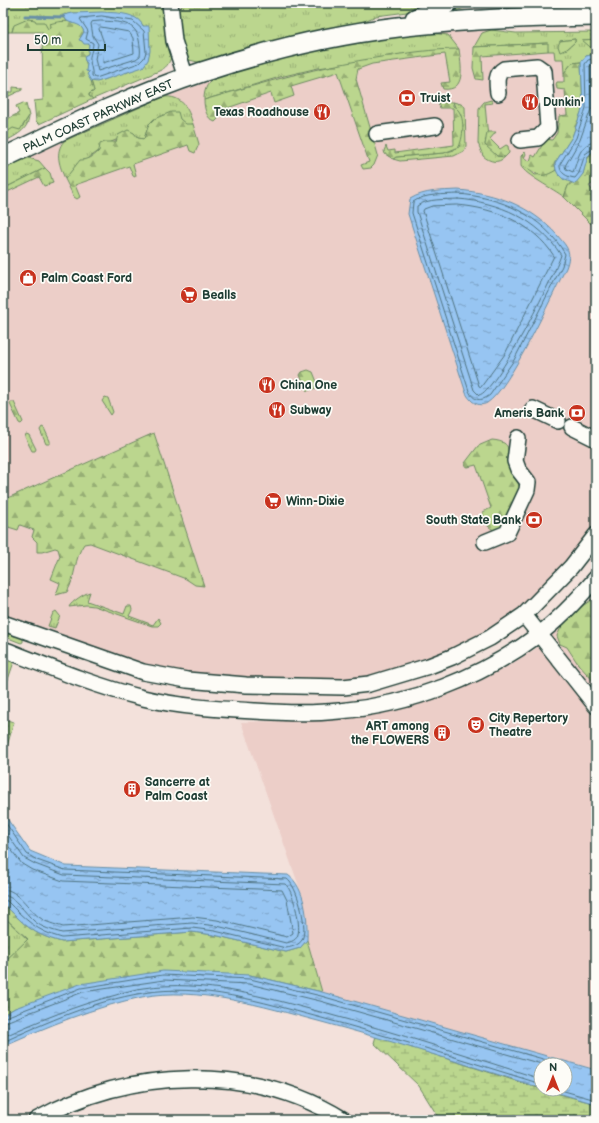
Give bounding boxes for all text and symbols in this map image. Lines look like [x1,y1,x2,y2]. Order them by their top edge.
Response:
scale bar [28,26,105,52]
text: 50 m [34,33,61,48]
street label: PALM COAST PARKWAY EAST [21,76,176,156]
bank icon: Truist [397,88,417,108]
place label: Truist [420,91,450,106]
restaurant icon: Dunkin' [520,92,540,112]
place label: Dunkin' [543,95,584,110]
restaurant icon: Texas Roadhouse [312,102,332,122]
place label: Texas Roadhouse [214,105,309,120]
shop icon: Palm Coast Ford [18,268,38,288]
place label: Palm Coast Ford [41,271,132,286]
supermarket icon: Bealls [179,285,199,305]
place label: Bealls [202,288,236,303]
restaurant icon: China One [257,375,277,395]
place label: China One [280,378,337,393]
restaurant icon: Subway [267,400,287,420]
place label: Subway [290,403,332,418]
bank icon: Ameris Bank [567,403,587,423]
place label: Ameris Bank [494,406,565,421]
supermarket icon: Winn-Dixie [263,491,283,511]
place label: Winn-Dixie [286,494,344,509]
bank icon: South State Bank [524,510,544,530]
place label: South State Bank [426,513,522,528]
place label: City Repertory Theatre [489,711,568,740]
theatre icon: City Repertory Theatre [466,715,486,735]
place label: ART among the FLOWERS [350,719,429,748]
building icon: ART among the FLOWERS [432,723,452,743]
place label: Sancerre at Palm Coast [145,775,210,804]
building icon: Sancerre at Palm Coast [122,779,142,799]
north arrow [533,1057,573,1097]
text: N [549,1061,557,1074]

